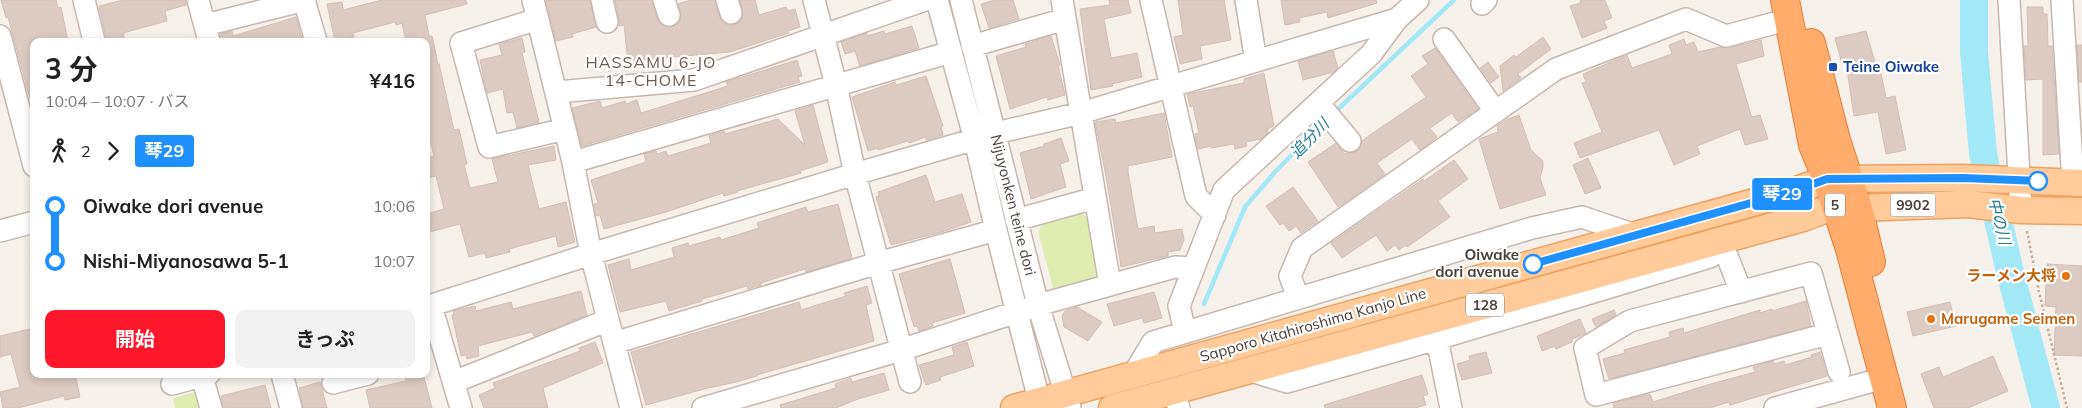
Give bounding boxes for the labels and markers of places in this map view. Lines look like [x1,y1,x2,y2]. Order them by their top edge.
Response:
place label: Teine Oiwake [1843,57,1939,76]
marker: Teine Oiwake [1827,61,1839,73]
unlabelled marker [2028,171,2048,191]
place label: Oiwake dori avenue [1435,245,1519,281]
marker: Oiwake dori avenue [1523,254,1543,274]
place label: ラーメン大将 [1967,266,2056,285]
marker: ラーメン大将 [2060,270,2072,282]
place label: Marugame Seimen [1941,309,2075,328]
marker: Marugame Seimen [1925,313,1937,325]

